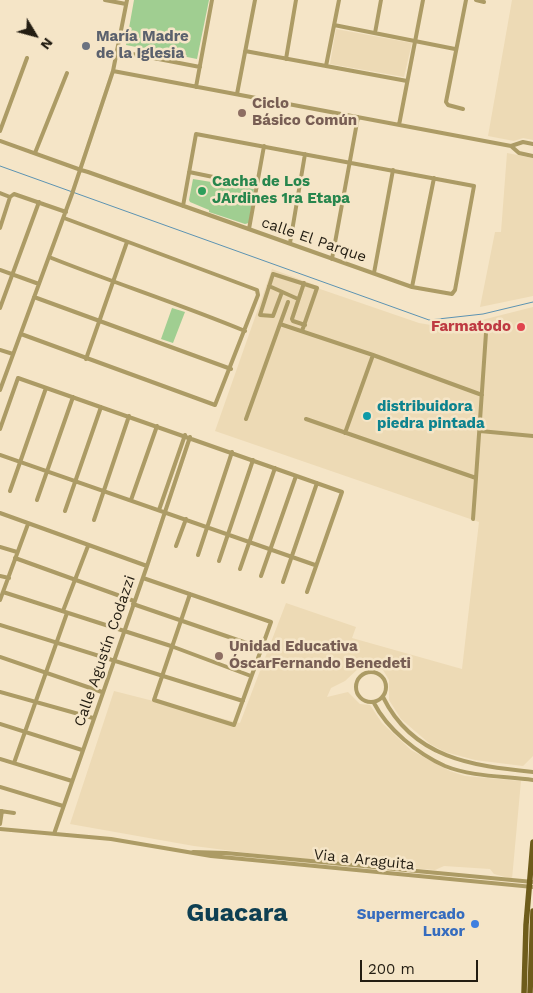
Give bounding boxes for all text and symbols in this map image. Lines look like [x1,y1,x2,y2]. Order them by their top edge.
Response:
north arrow [10,10,60,60]
place label: María Madre de la Iglesia [96,28,189,63]
text: N [37,35,56,53]
marker: María Madre de la Iglesia [80,40,92,52]
place label: Ciclo Básico Común [252,95,357,130]
marker: Ciclo Básico Común [236,107,248,119]
place label: Cacha de Los JArdines 1ra Etapa [212,173,350,208]
marker: Cacha de Los JArdines 1ra Etapa [196,185,208,197]
street label: calle El Parque [259,214,369,266]
place label: Farmatodo [431,318,511,336]
marker: Farmatodo [515,321,527,333]
place label: distribuidora piedra pintada [377,398,485,433]
marker: distribuidora piedra pintada [361,410,373,422]
street label: Calle Agustín Codazzi [71,573,139,729]
place label: Unidad Educativa ÓscarFernando Benedeti [229,638,411,673]
marker: Unidad Educativa ÓscarFernando Benedeti [213,650,225,662]
street label: Via a Araguita [313,846,415,874]
district label: Guacara [186,899,288,929]
place label: Supermercado Luxor [357,906,465,941]
marker: Supermercado Luxor [469,918,481,930]
scale bar [363,950,480,982]
text: 200 m [368,960,415,978]

